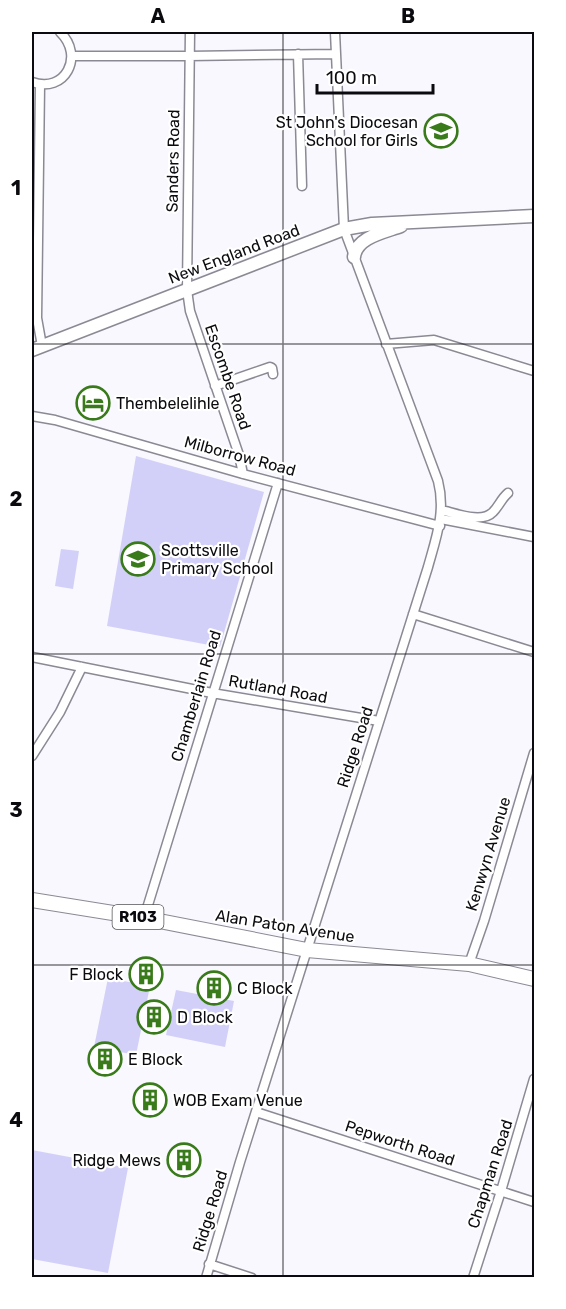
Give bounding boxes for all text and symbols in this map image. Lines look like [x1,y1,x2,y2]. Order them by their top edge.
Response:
text: A [151,4,166,28]
text: B [401,4,415,28]
scale bar [317,57,432,95]
text: 100 m [326,67,377,89]
street label: Sanders Road [163,109,183,213]
place label: St John's Diocesan School for Girls [276,113,418,150]
school or university icon: St John's Diocesan School for Girls [423,113,459,149]
text: 1 [11,176,21,200]
street label: New England Road [166,220,302,288]
street label: Escombe Road [201,322,255,432]
hotel icon: Thembelelihle [75,385,111,421]
place label: Thembelelihle [116,394,220,413]
street label: Milborrow Road [182,432,298,480]
text: 2 [10,487,23,511]
school or university icon: Scottsville Primary School [120,541,156,577]
place label: Scottsville Primary School [161,541,273,578]
street label: Chamberlain Road [167,628,225,764]
street label: Rutland Road [227,671,329,707]
street label: Ridge Road [333,704,377,790]
street label: Kenwyn Avenue [462,794,514,913]
text: 3 [9,798,23,822]
road number: R103 [112,905,164,929]
street label: Alan Paton Avenue [214,906,356,946]
building icon: F Block [128,956,164,992]
place label: F Block [69,965,124,984]
building icon: C Block [196,970,232,1006]
place label: C Block [237,979,293,998]
building icon: D Block [136,999,172,1035]
place label: D Block [177,1008,234,1027]
building icon: E Block [87,1041,123,1077]
place label: E Block [128,1050,183,1069]
building icon: WOB Exam Venue [132,1082,168,1118]
place label: WOB Exam Venue [173,1091,303,1110]
text: 4 [9,1108,23,1132]
street label: Pepworth Road [343,1116,457,1170]
street label: Chapman Road [463,1117,517,1231]
building icon: Ridge Mews [166,1142,202,1178]
place label: Ridge Mews [72,1151,161,1170]
street label: Ridge Road [189,1168,231,1254]

